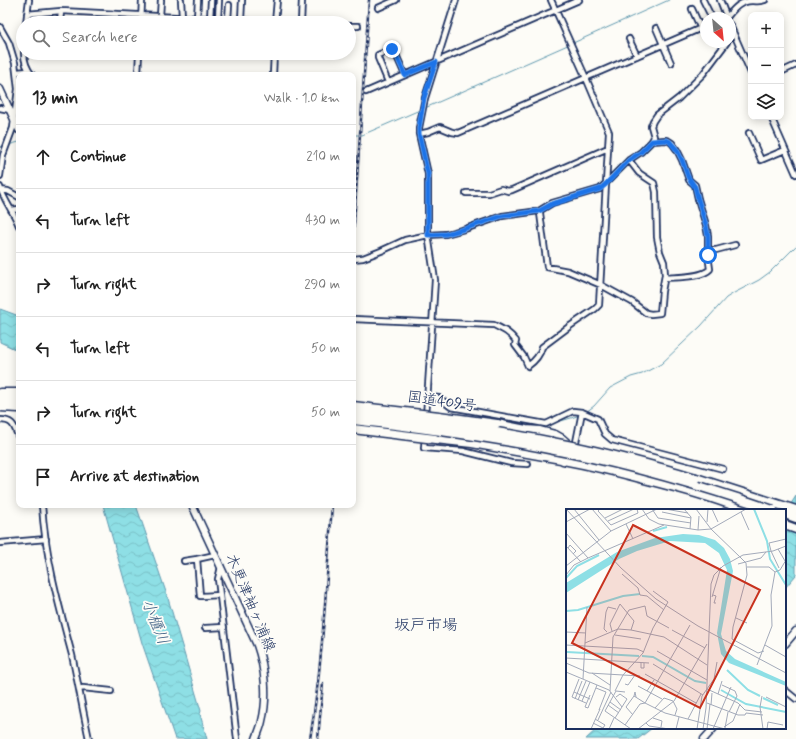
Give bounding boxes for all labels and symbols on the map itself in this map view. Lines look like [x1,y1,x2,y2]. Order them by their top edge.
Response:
north arrow [700,12,736,48]
route end [383,40,401,58]
route start [699,246,717,264]
street label: 国道409号 [406,387,478,417]
inset map [566,509,786,729]
street label: 木更津袖ヶ浦線 [220,551,280,655]
water label: 小櫃川 [136,596,174,648]
district label: 坂戸市場 [394,615,458,636]

